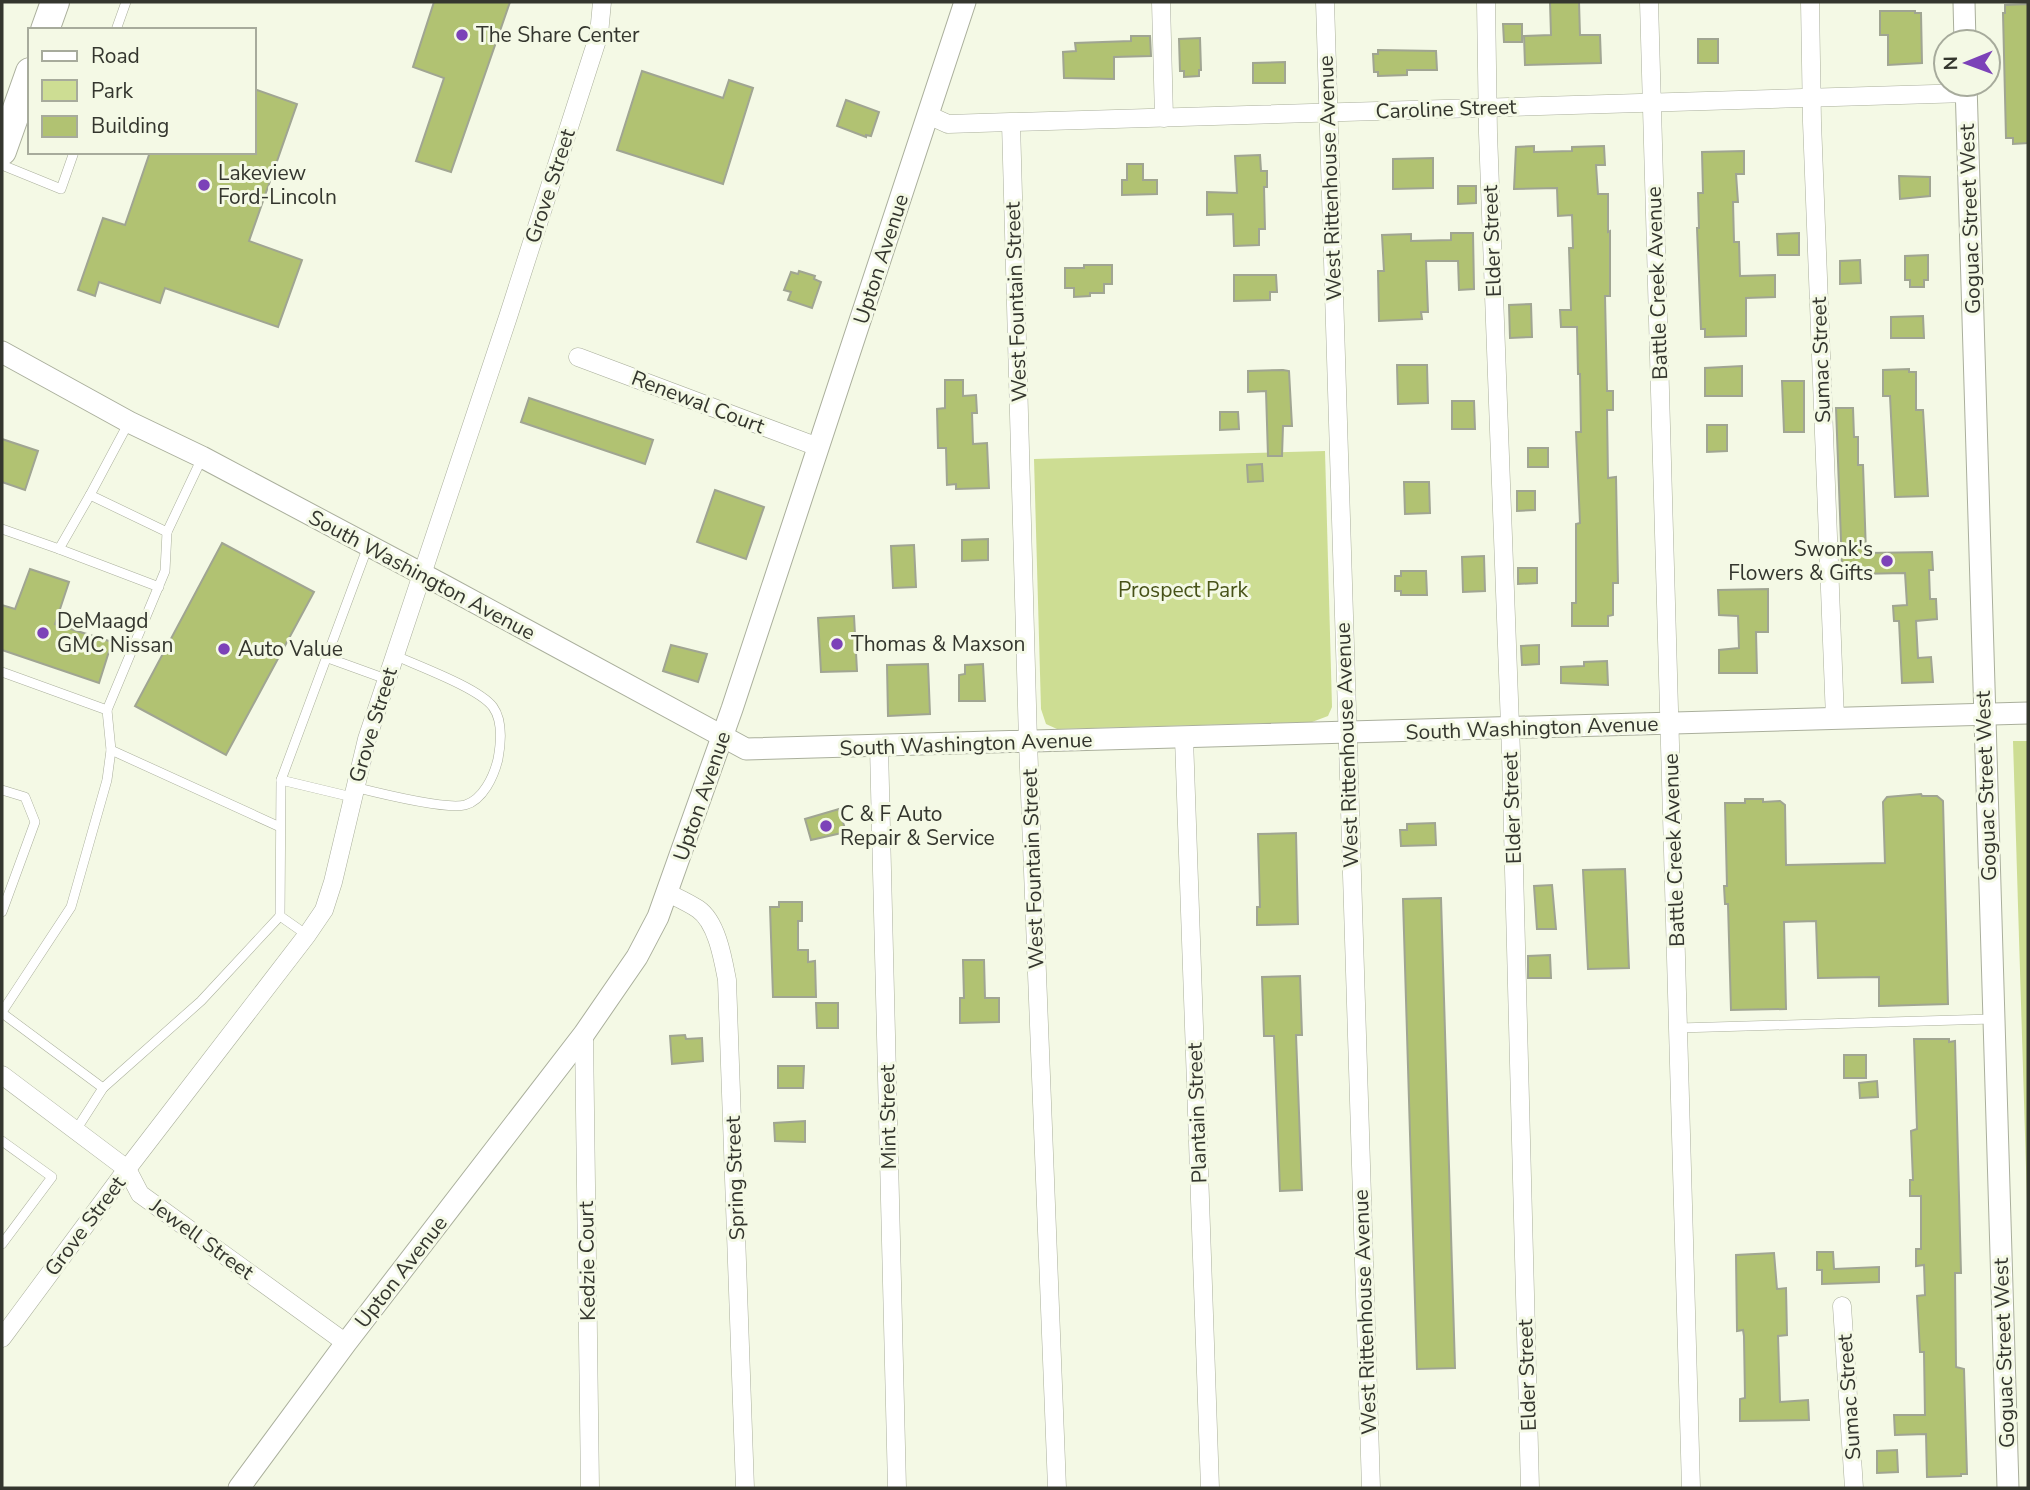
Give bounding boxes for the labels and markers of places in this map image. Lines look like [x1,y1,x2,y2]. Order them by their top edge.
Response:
place label: The Share Center [476,21,640,49]
marker: The Share Center [454,27,470,43]
place label: Lakeview Ford-Lincoln [218,159,337,211]
marker: Lakeview Ford-Lincoln [196,177,212,193]
place label: Swonk's Flowers & Gifts [1728,535,1873,587]
marker: Swonk's Flowers & Gifts [1879,553,1895,569]
place label: DeMaagd GMC Nissan [57,607,173,659]
marker: DeMaagd GMC Nissan [35,625,51,641]
place label: Thomas & Maxson [851,630,1026,658]
place label: Auto Value [238,635,343,663]
marker: Thomas & Maxson [829,636,845,652]
marker: Auto Value [216,641,232,657]
place label: C & F Auto Repair & Service [840,800,995,852]
marker: C & F Auto Repair & Service [818,818,834,834]

